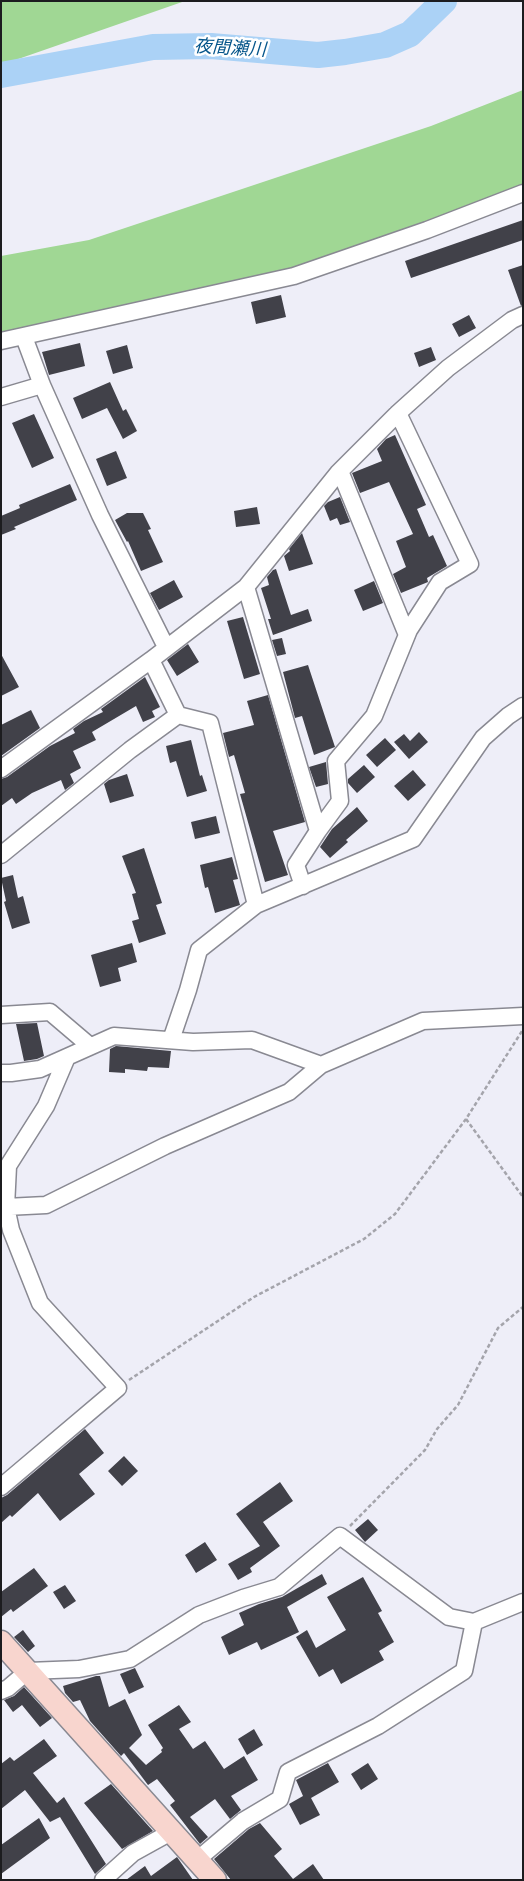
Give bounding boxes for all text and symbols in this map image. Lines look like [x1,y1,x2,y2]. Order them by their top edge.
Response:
water label: 夜間瀬川 [193,36,267,62]

